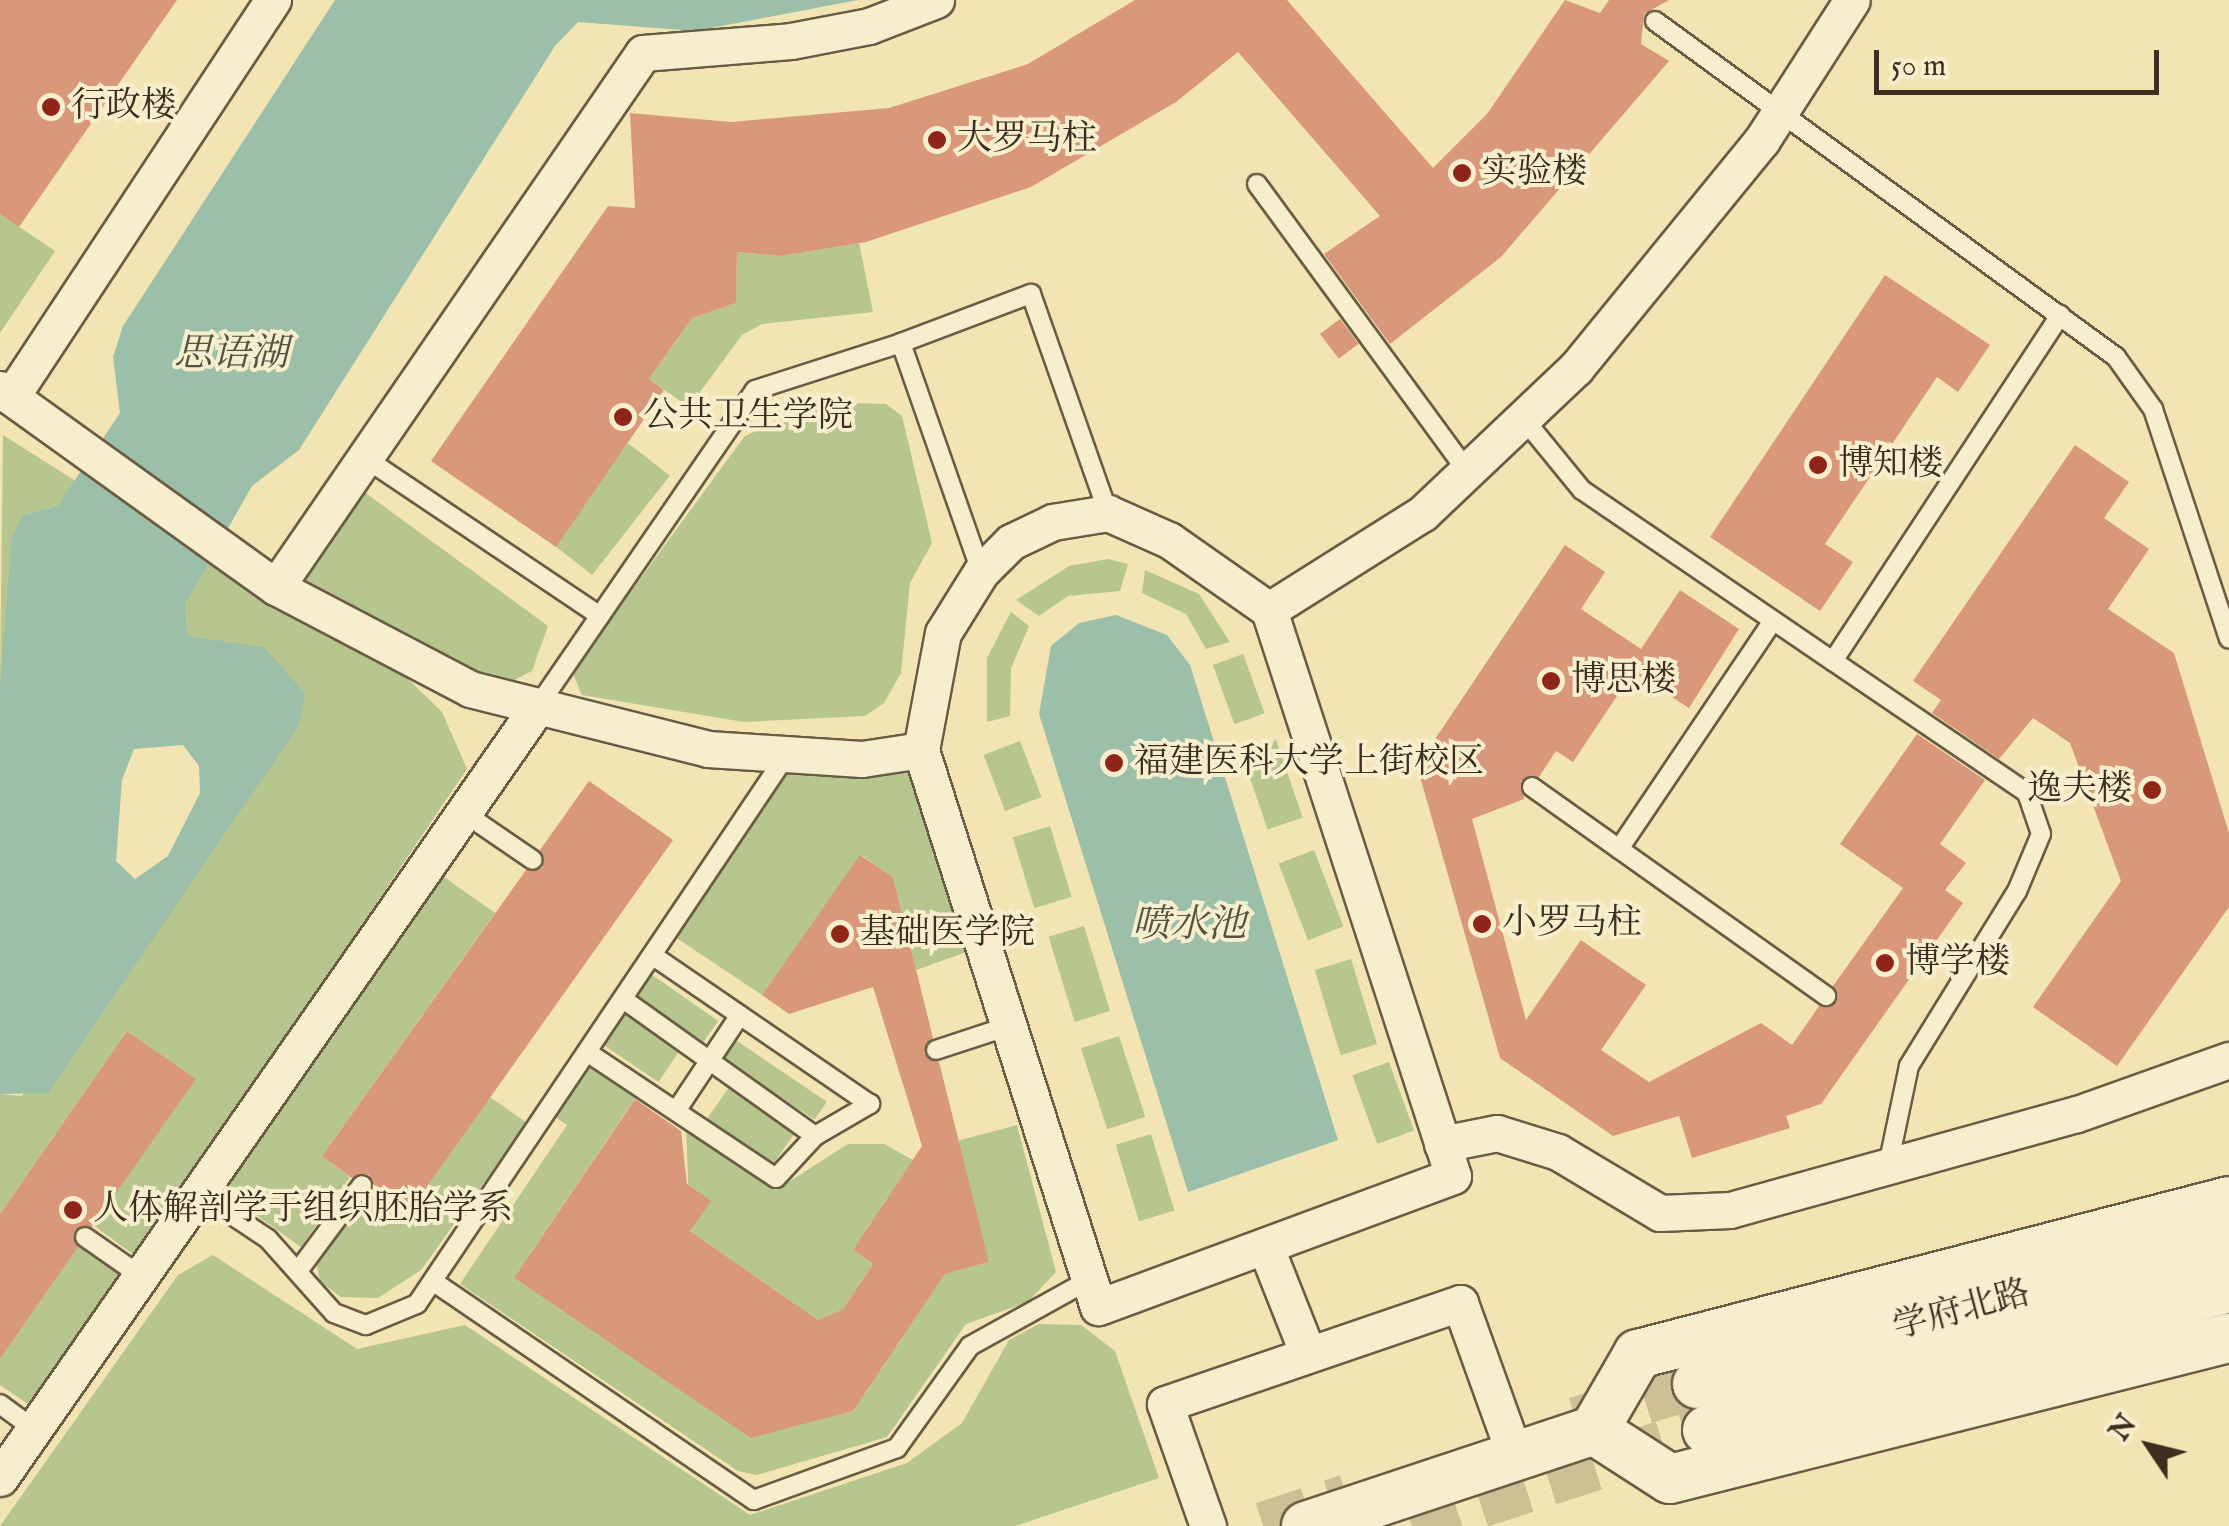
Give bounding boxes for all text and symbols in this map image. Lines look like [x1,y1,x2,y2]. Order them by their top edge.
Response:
scale bar [1879,30,2164,92]
text: 50 m [1891,48,1946,86]
place label: 行政楼 [71,86,176,128]
marker: 行政楼 [40,96,62,118]
place label: 大罗马柱 [957,119,1097,161]
marker: 大罗马柱 [926,129,948,151]
place label: 实验楼 [1482,152,1587,194]
marker: 实验楼 [1451,162,1473,184]
water label: 思语湖 [174,333,288,379]
place label: 公共卫生学院 [643,396,853,438]
marker: 公共卫生学院 [612,406,634,428]
place label: 博知楼 [1838,444,1943,486]
marker: 博知楼 [1807,454,1829,476]
place label: 博思楼 [1571,660,1676,702]
marker: 博思楼 [1540,670,1562,692]
place label: 福建医科大学上街校区 [1134,742,1484,784]
marker: 福建医科大学上街校区 [1103,752,1125,774]
place label: 逸夫楼 [2027,769,2132,811]
marker: 逸夫楼 [2141,779,2163,801]
place label: 小罗马柱 [1502,903,1642,945]
water label: 喷水池 [1132,904,1246,950]
place label: 基础医学院 [860,913,1035,955]
marker: 小罗马柱 [1471,913,1493,935]
marker: 基础医学院 [829,923,851,945]
place label: 博学楼 [1905,942,2010,984]
marker: 博学楼 [1874,952,1896,974]
place label: 人体解剖学于组织胚胎学系 [93,1189,513,1231]
marker: 人体解剖学于组织胚胎学系 [62,1199,84,1221]
street label: 学府北路 [1889,1273,2035,1349]
north arrow [2099,1396,2199,1496]
text: N [2103,1409,2145,1448]

